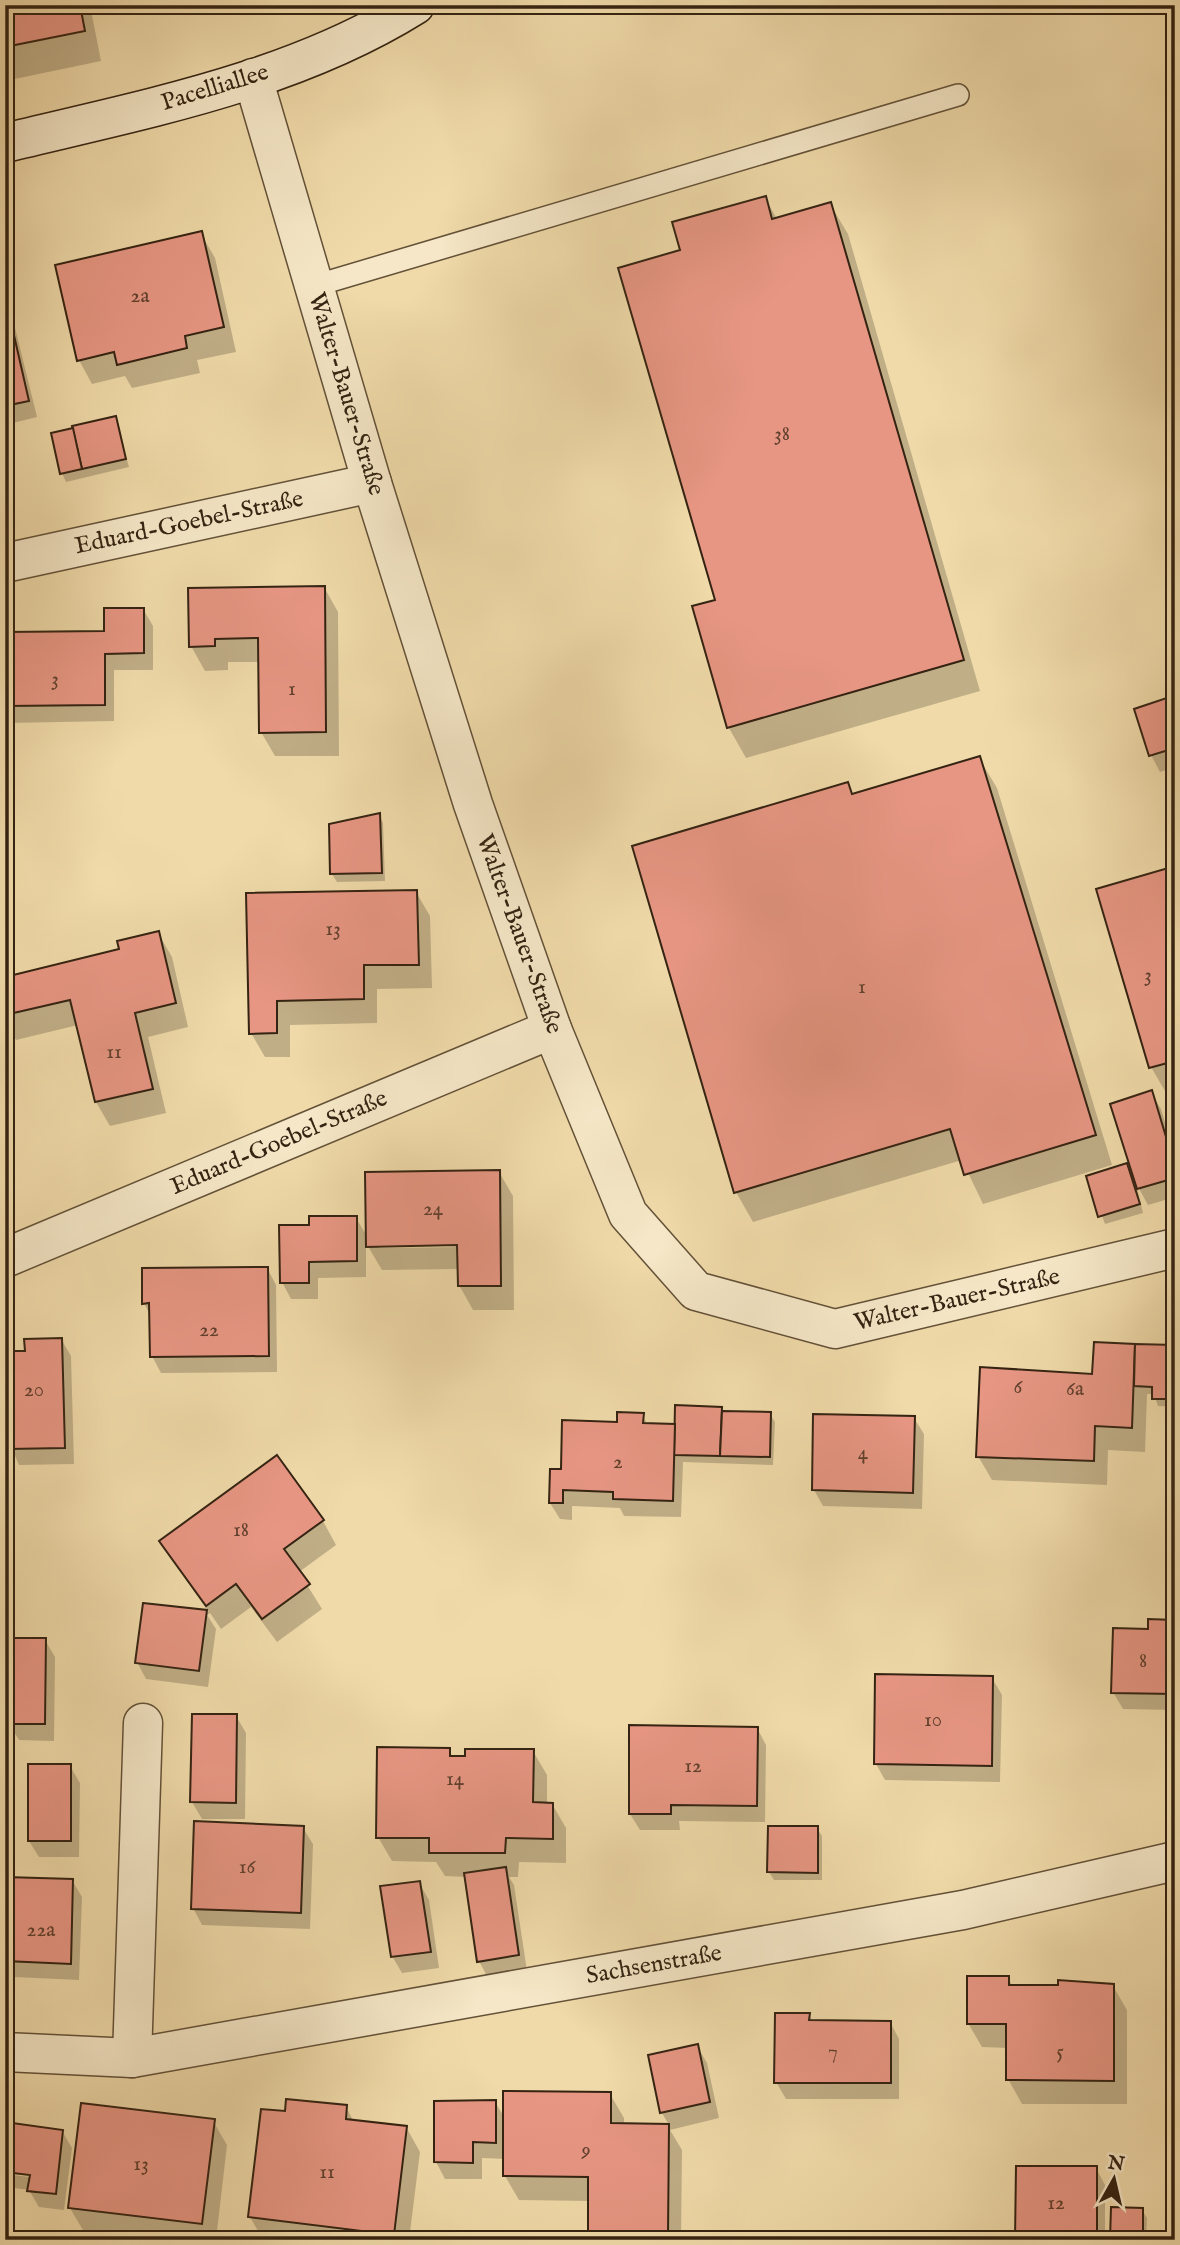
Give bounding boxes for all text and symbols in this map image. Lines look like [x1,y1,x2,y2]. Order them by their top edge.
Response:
street label: Pacelliallee [158,57,272,119]
house number: 2a [131,283,150,310]
street label: Walter-Bauer-Straße [300,289,392,499]
house number: 38 [774,421,790,448]
street label: Eduard-Goebel-Straße [72,484,306,562]
house number: 3 [51,666,59,693]
house number: 1 [288,676,296,703]
street label: Walter-Bauer-Straße [468,830,570,1038]
house number: 13 [325,916,341,943]
house number: 3 [1144,962,1152,989]
house number: 1 [858,974,866,1001]
house number: 11 [106,1039,122,1066]
street label: Eduard-Goebel-Straße [166,1083,392,1203]
house number: 24 [423,1196,444,1223]
street label: Walter-Bauer-Straße [851,1261,1063,1339]
house number: 22 [199,1317,219,1344]
house number: 6 [1014,1374,1024,1401]
house number: 6a [1066,1376,1085,1403]
house number: 20 [24,1377,44,1404]
house number: 4 [858,1440,869,1467]
house number: 2 [613,1449,623,1476]
house number: 18 [233,1517,249,1544]
house number: 8 [1139,1648,1147,1675]
house number: 10 [924,1707,942,1734]
house number: 12 [684,1753,702,1780]
house number: 14 [446,1766,465,1793]
house number: 16 [239,1854,256,1881]
house number: 22a [27,1917,56,1944]
street label: Sachsenstraße [584,1938,724,1992]
house number: 7 [828,2039,838,2066]
house number: 5 [1056,2039,1064,2066]
house number: 9 [580,2137,591,2164]
north arrow [1078,2144,1148,2214]
house number: 13 [133,2151,149,2178]
text: N [1105,2151,1126,2177]
house number: 11 [319,2159,335,2186]
house number: 12 [1047,2190,1065,2217]

